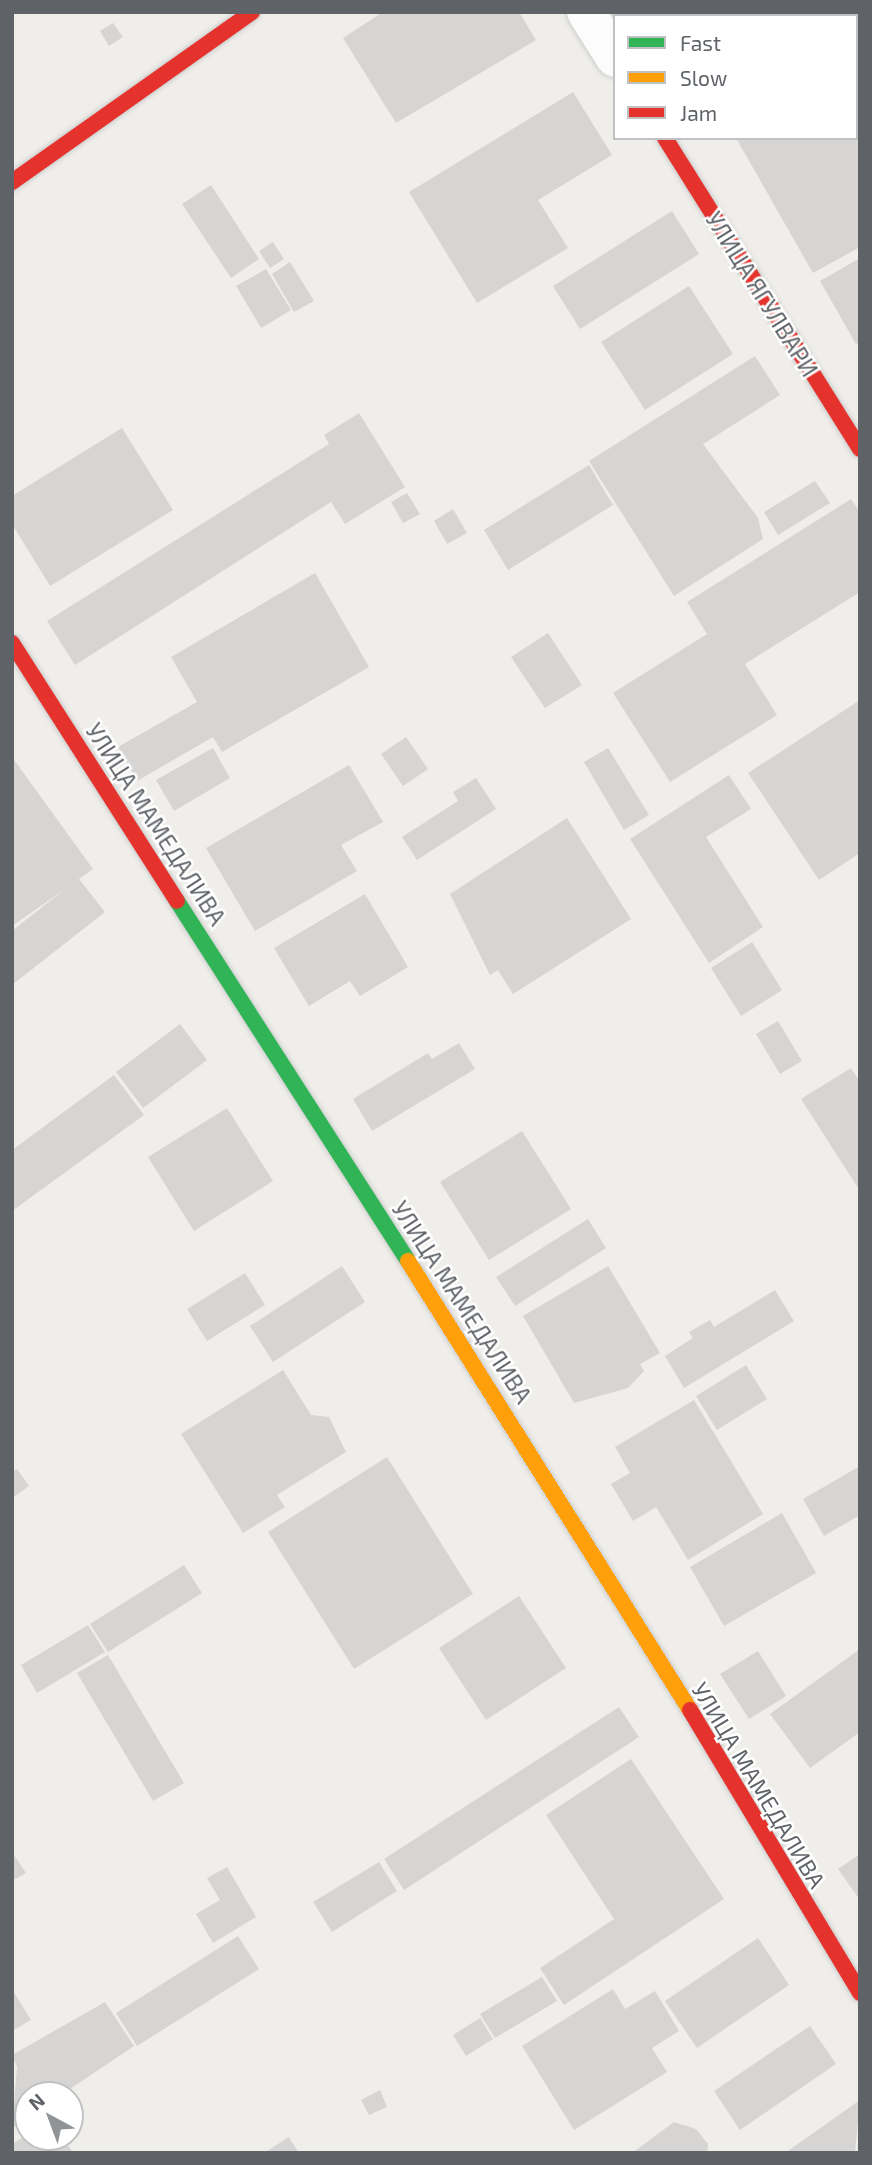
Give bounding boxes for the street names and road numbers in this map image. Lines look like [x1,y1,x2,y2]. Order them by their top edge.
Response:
street label: УЛИЦА ЯГУЛВАРИ [700,207,824,381]
street label: УЛИЦА МАМЕДАЛИВА [80,718,232,930]
street label: УЛИЦА МАМЕДАЛИВА [386,1196,538,1408]
street label: УЛИЦА МАМЕДАЛИВА [687,1677,831,1893]

